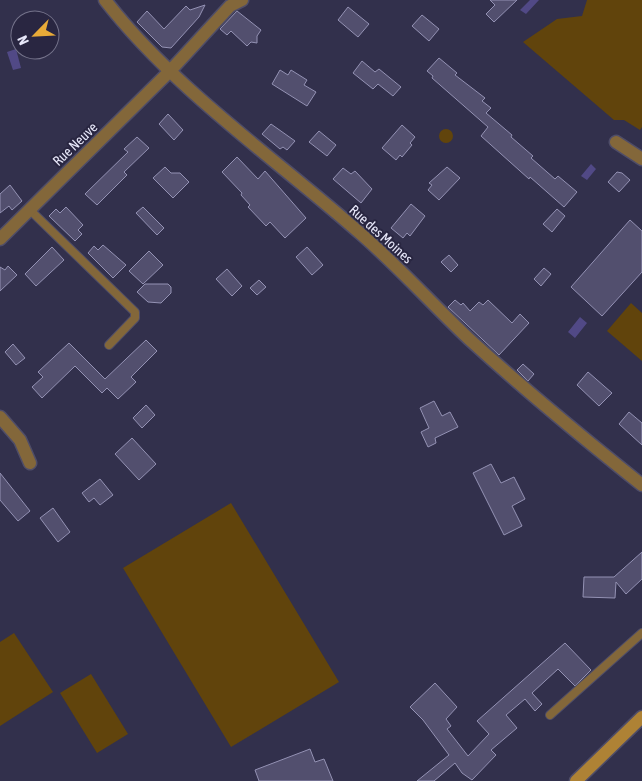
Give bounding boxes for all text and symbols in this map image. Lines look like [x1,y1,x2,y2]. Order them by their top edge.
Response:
north arrow [10,10,60,60]
text: N [14,33,32,47]
street label: Rue Neuve [50,119,100,169]
street label: Rue des Moines [346,202,416,266]

